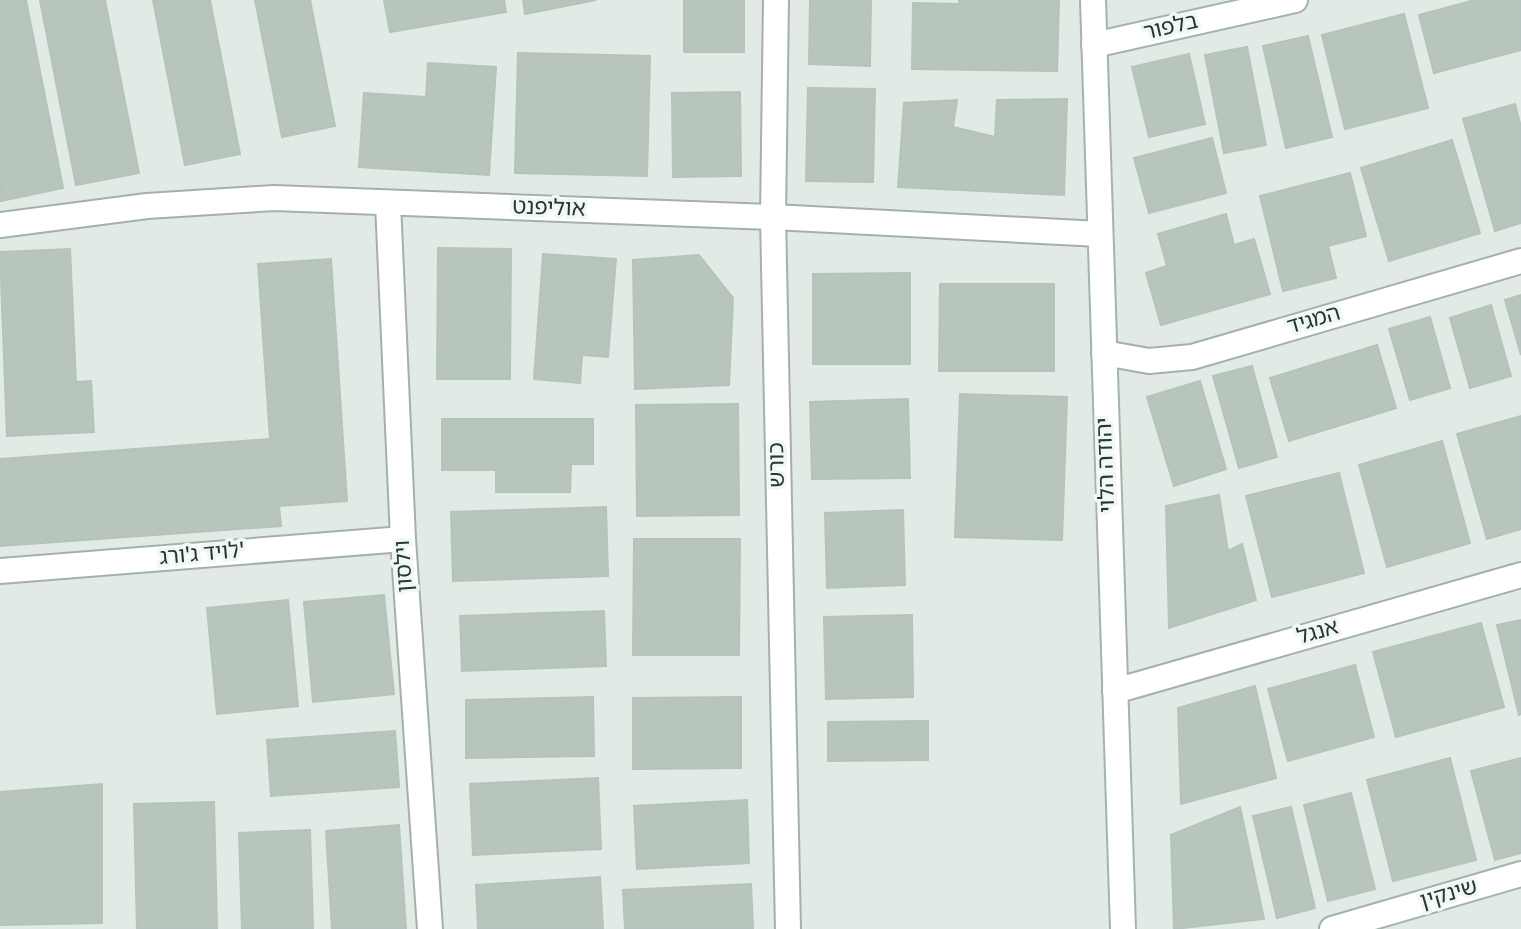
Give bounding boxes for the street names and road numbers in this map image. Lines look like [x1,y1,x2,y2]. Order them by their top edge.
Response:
street label: בלפור [1141,9,1201,47]
street label: אוליפנט [512,194,586,224]
street label: המגיד [1284,301,1344,341]
street label: יהודה הלוי [1092,417,1122,513]
street label: כורש [764,442,792,488]
street label: לויד ג'ורג' [158,538,246,572]
street label: וילסון [390,539,420,593]
street label: אנגל [1294,614,1342,652]
street label: שינקין [1417,874,1481,916]

